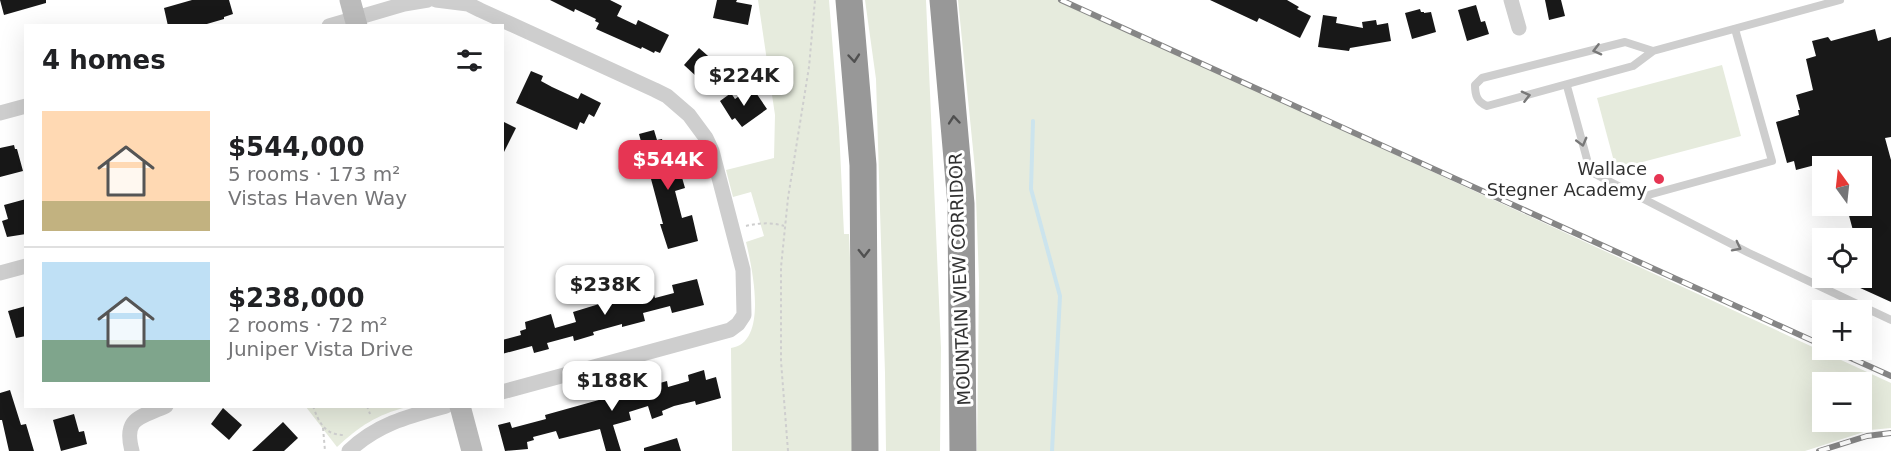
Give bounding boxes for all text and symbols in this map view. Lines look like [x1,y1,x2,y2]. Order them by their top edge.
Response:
one-way arrow [1592,42,1602,55]
icon: filters [453,44,486,77]
text: 4 homes [42,45,166,75]
one-way arrow [847,54,860,63]
pin: $224K [702,56,786,107]
text: $224K [708,63,780,87]
one-way arrow [1520,91,1531,103]
one-way arrow [948,115,961,124]
text: $544,000 [228,132,365,162]
icon: home [90,135,162,207]
one-way arrow [1575,136,1587,147]
pin: $544K [626,140,710,191]
text: $544K [632,147,704,171]
street label: MOUNTAIN VIEW CORRIDOR [945,152,974,406]
north arrow [1812,156,1872,216]
map controls [1812,156,1872,432]
place label: Wallace Stegner Academy [1487,158,1647,200]
text: 5 rooms · 173 m² [228,162,400,186]
marker: Wallace Stegner Academy [1652,172,1666,186]
text: Vistas Haven Way [228,186,407,210]
button: locate [1812,228,1872,288]
one-way arrow [1731,240,1742,251]
one-way arrow [858,248,870,257]
pin: $238K [563,265,647,316]
text: $238K [569,272,641,296]
text: $238,000 [228,283,365,313]
icon: home [90,286,162,358]
button: + [1812,300,1872,360]
text: 2 rooms · 72 m² [228,313,388,337]
text: Juniper Vista Drive [228,337,413,361]
pin: $188K [570,361,654,412]
text: $188K [576,368,648,392]
button: − [1812,372,1872,432]

